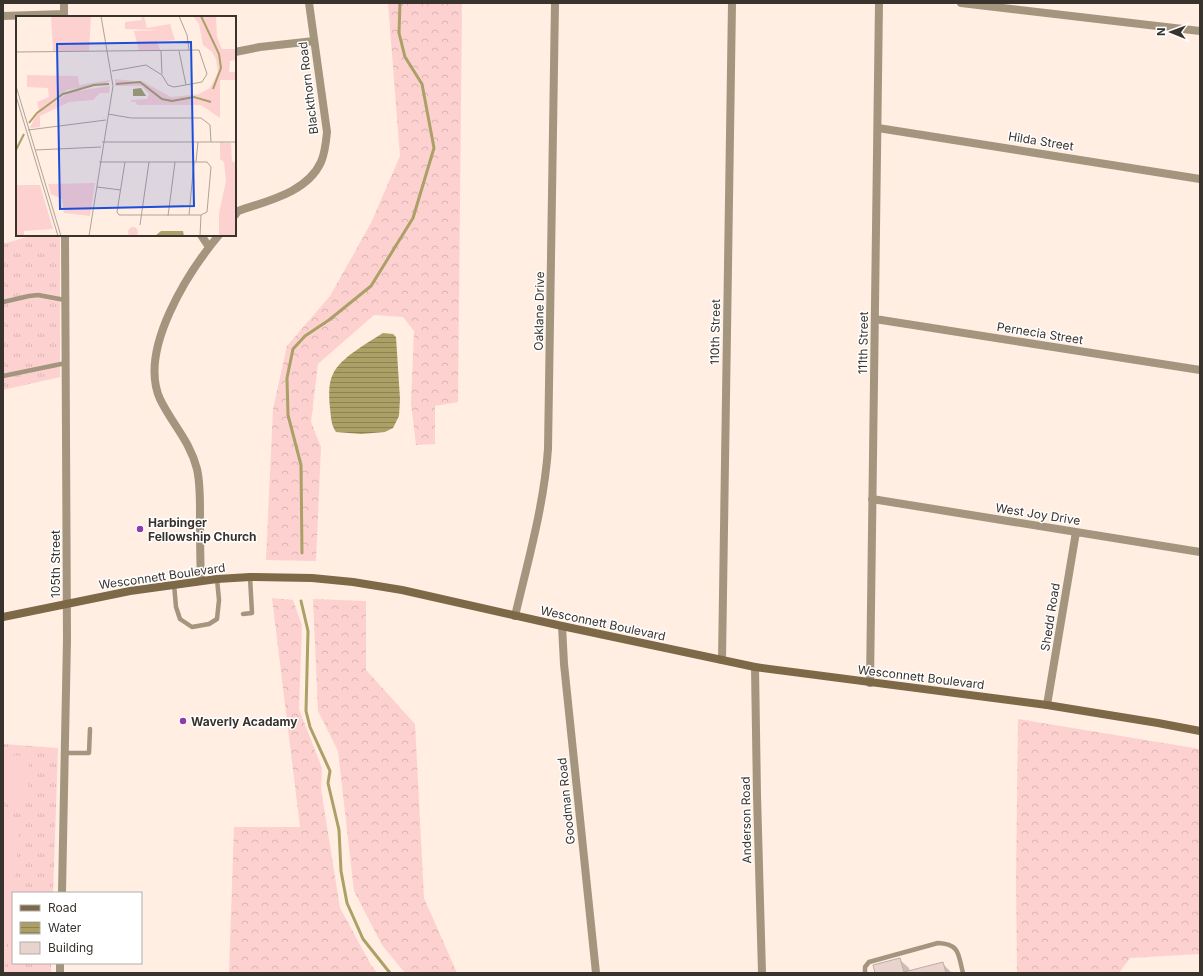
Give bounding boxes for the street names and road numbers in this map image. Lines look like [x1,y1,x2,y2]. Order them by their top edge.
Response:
street label: Blackthorn Road [295,41,321,135]
street label: Hilda Street [1007,128,1075,154]
street label: Oaklane Drive [531,271,547,351]
street label: 110th Street [707,299,723,365]
street label: 111th Street [855,311,871,375]
street label: Pernecia Street [996,319,1084,347]
street label: West Joy Drive [995,500,1081,528]
street label: 105th Street [48,530,63,598]
street label: Wesconnett Boulevard [98,560,226,592]
street label: Shedd Road [1037,582,1063,652]
street label: Wesconnett Boulevard [539,602,667,644]
street label: Wesconnett Boulevard [857,662,985,692]
street label: Goodman Road [554,757,578,845]
street label: Anderson Road [738,776,754,864]

